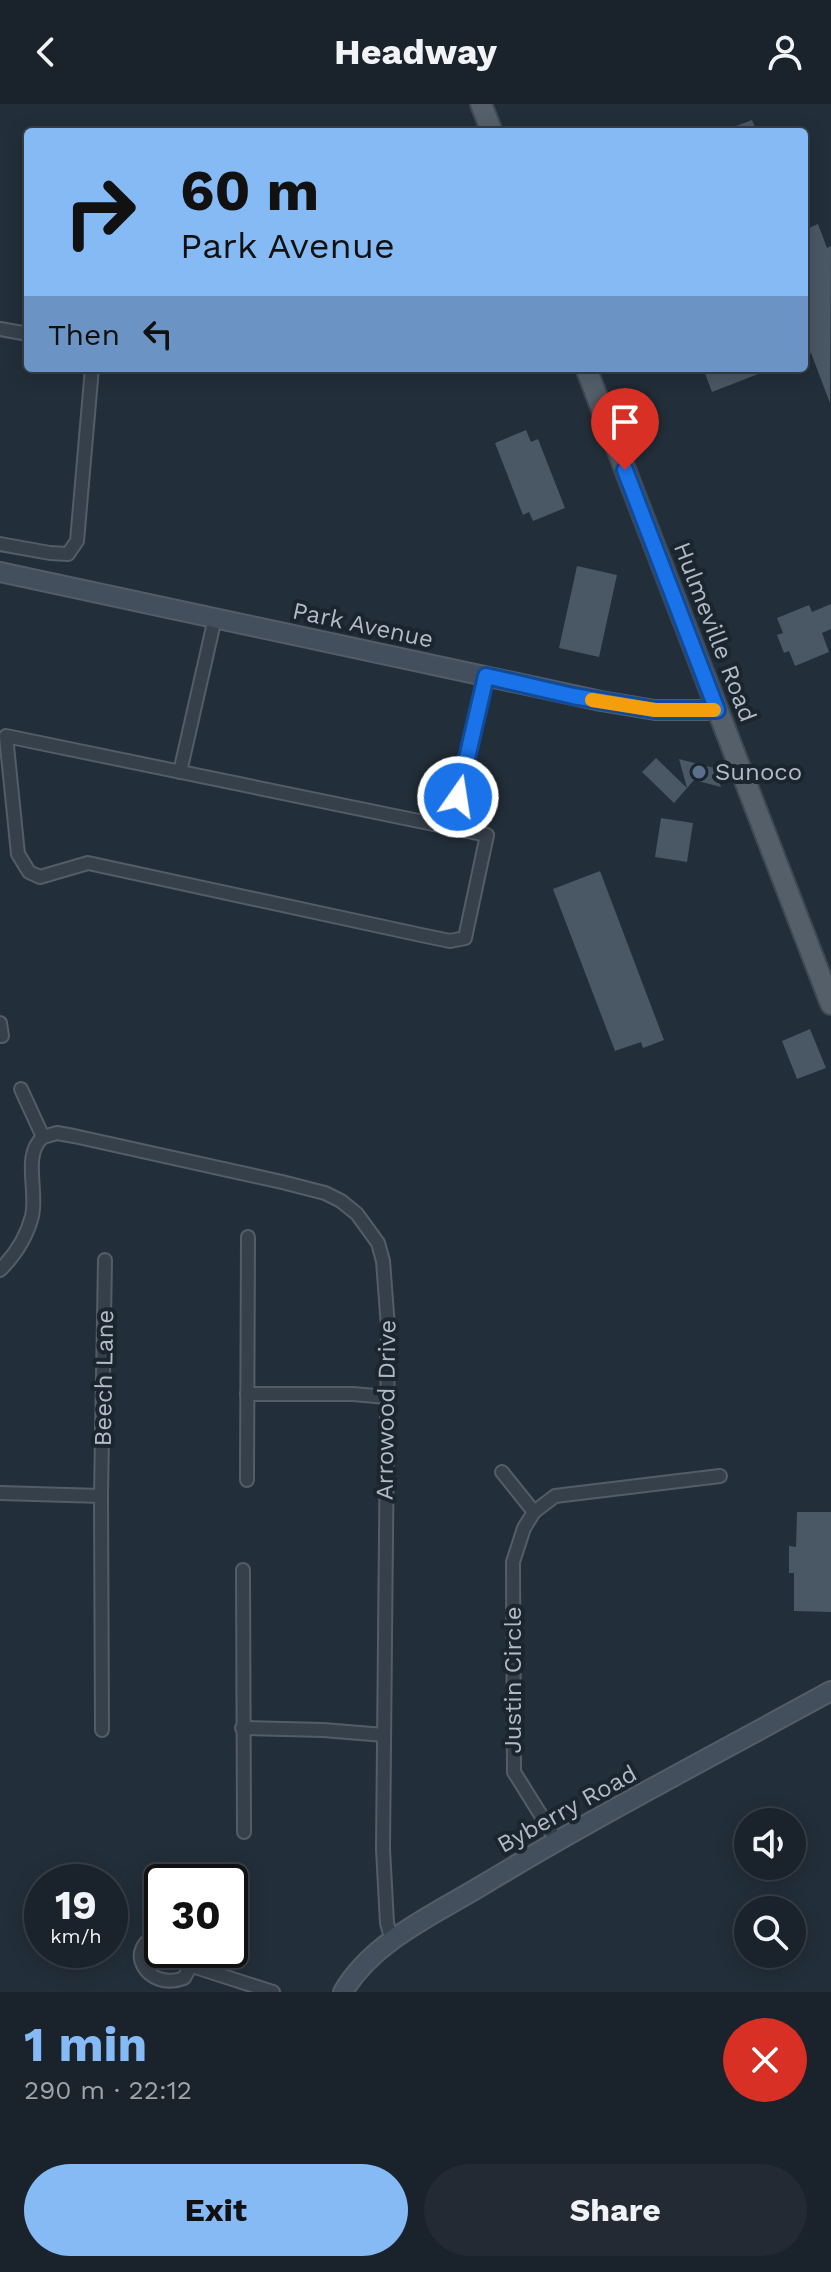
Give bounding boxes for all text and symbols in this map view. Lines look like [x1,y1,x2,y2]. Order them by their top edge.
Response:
icon: back [24,30,68,74]
icon: person [763,30,807,74]
text: Headway [334,31,497,73]
text: 60 m [180,158,319,224]
icon: right [48,160,152,264]
text: Park Avenue [180,225,395,267]
icon: left [136,312,180,356]
text: Then [48,317,120,352]
pin [591,388,659,470]
icon: arrive [603,400,647,444]
street label: Hulmeville Road [668,538,762,726]
street label: Park Avenue [290,596,436,654]
position arrow [416,755,500,839]
place label: Sunoco [715,758,802,786]
marker: Sunoco [690,763,708,781]
street label: Beech Lane [89,1310,119,1446]
street label: Arrowood Drive [370,1320,402,1500]
street label: Justin Circle [499,1606,527,1754]
street label: Byberry Road [492,1759,642,1859]
map controls [734,1808,806,1968]
button: sound [734,1808,806,1880]
speed limit sign: 30 [144,1864,248,1968]
text: 19 [55,1882,97,1929]
button: search [734,1896,806,1968]
text: km/h [50,1924,102,1948]
text: 1 min [24,2016,147,2073]
button: close [723,2018,807,2102]
text: 290 m · 22:12 [24,2075,192,2105]
button: Exit [24,2164,408,2256]
button: Share [424,2164,807,2256]

